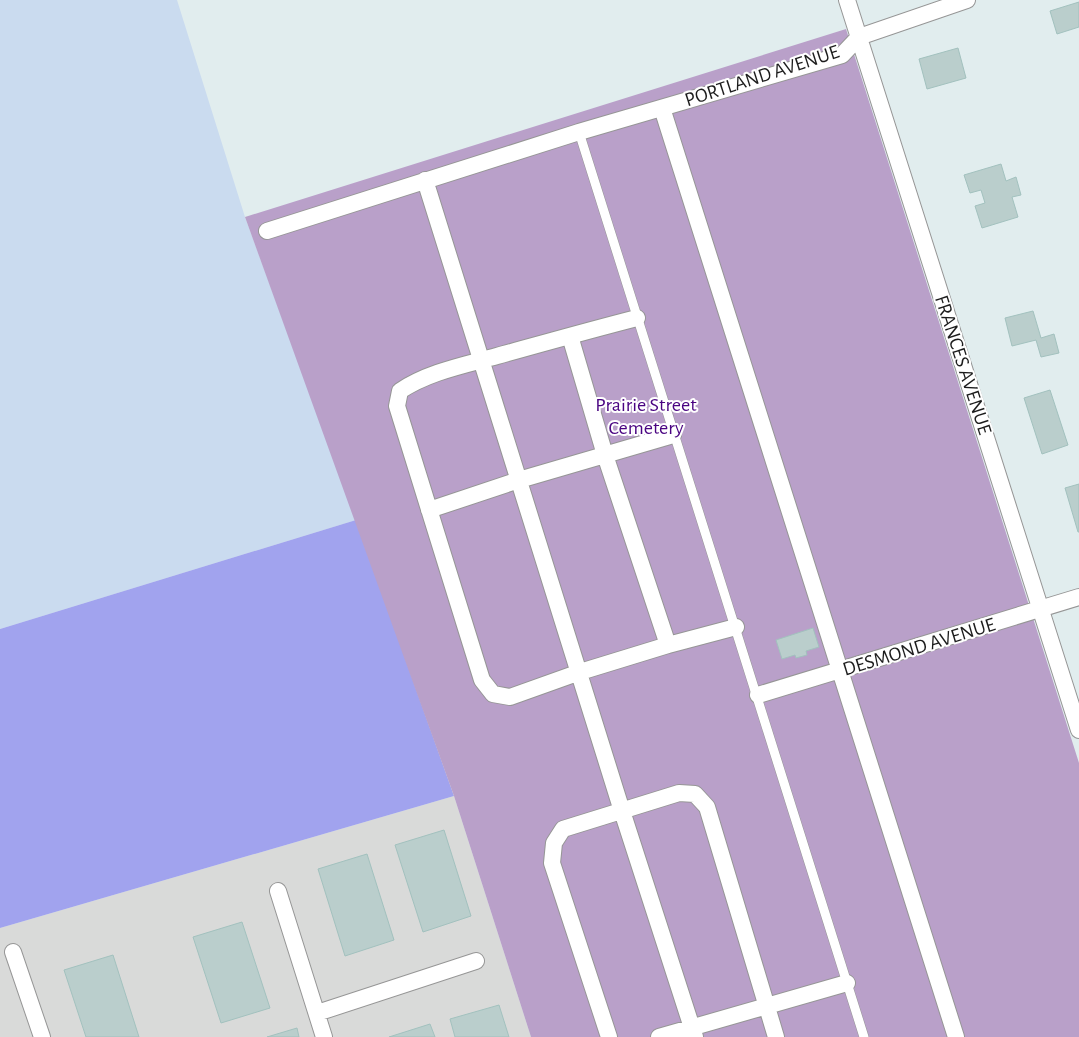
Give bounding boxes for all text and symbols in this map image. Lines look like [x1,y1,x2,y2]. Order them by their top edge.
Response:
street label: PORTLAND AVENUE [682,42,842,110]
street label: FRANCES AVENUE [931,293,995,438]
park label: Prairie Street Cemetery [595,395,697,438]
street label: DESMOND AVENUE [840,614,998,680]

